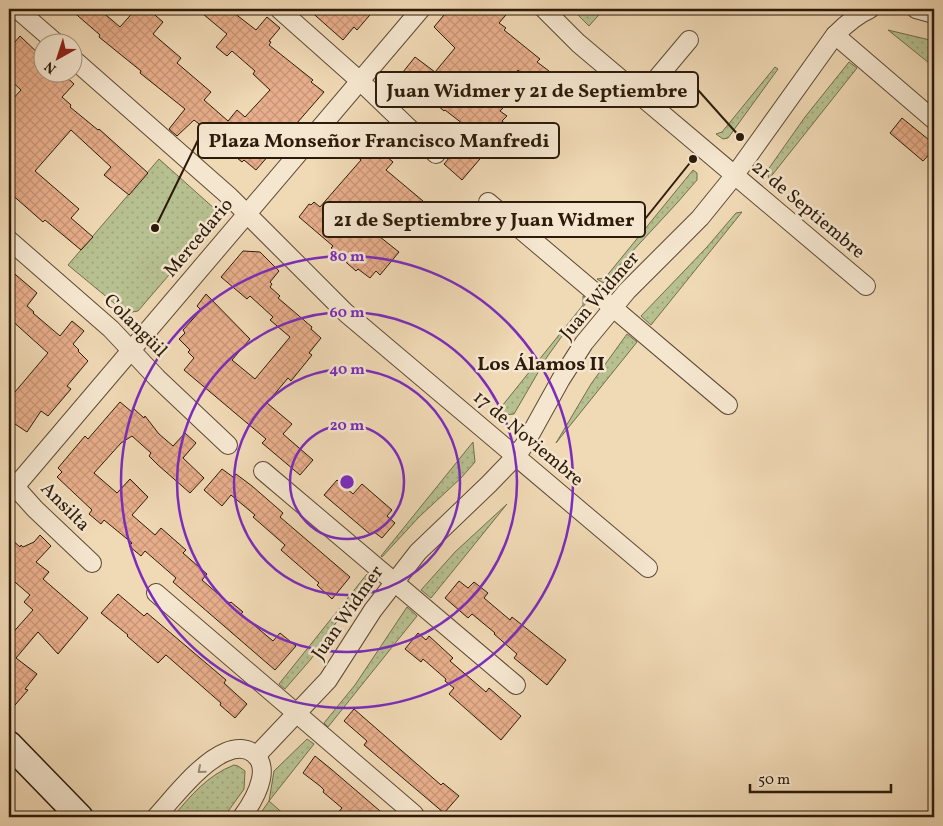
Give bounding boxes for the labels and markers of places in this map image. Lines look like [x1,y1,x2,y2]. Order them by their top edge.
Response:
callout: Juan Widmer y 21 de Septiembre [376,72,698,107]
callout: Plaza Monseñor Francisco Manfredi [198,123,559,158]
callout: 21 de Septiembre y Juan Widmer [323,202,645,237]
centre of rings [338,473,356,491]

